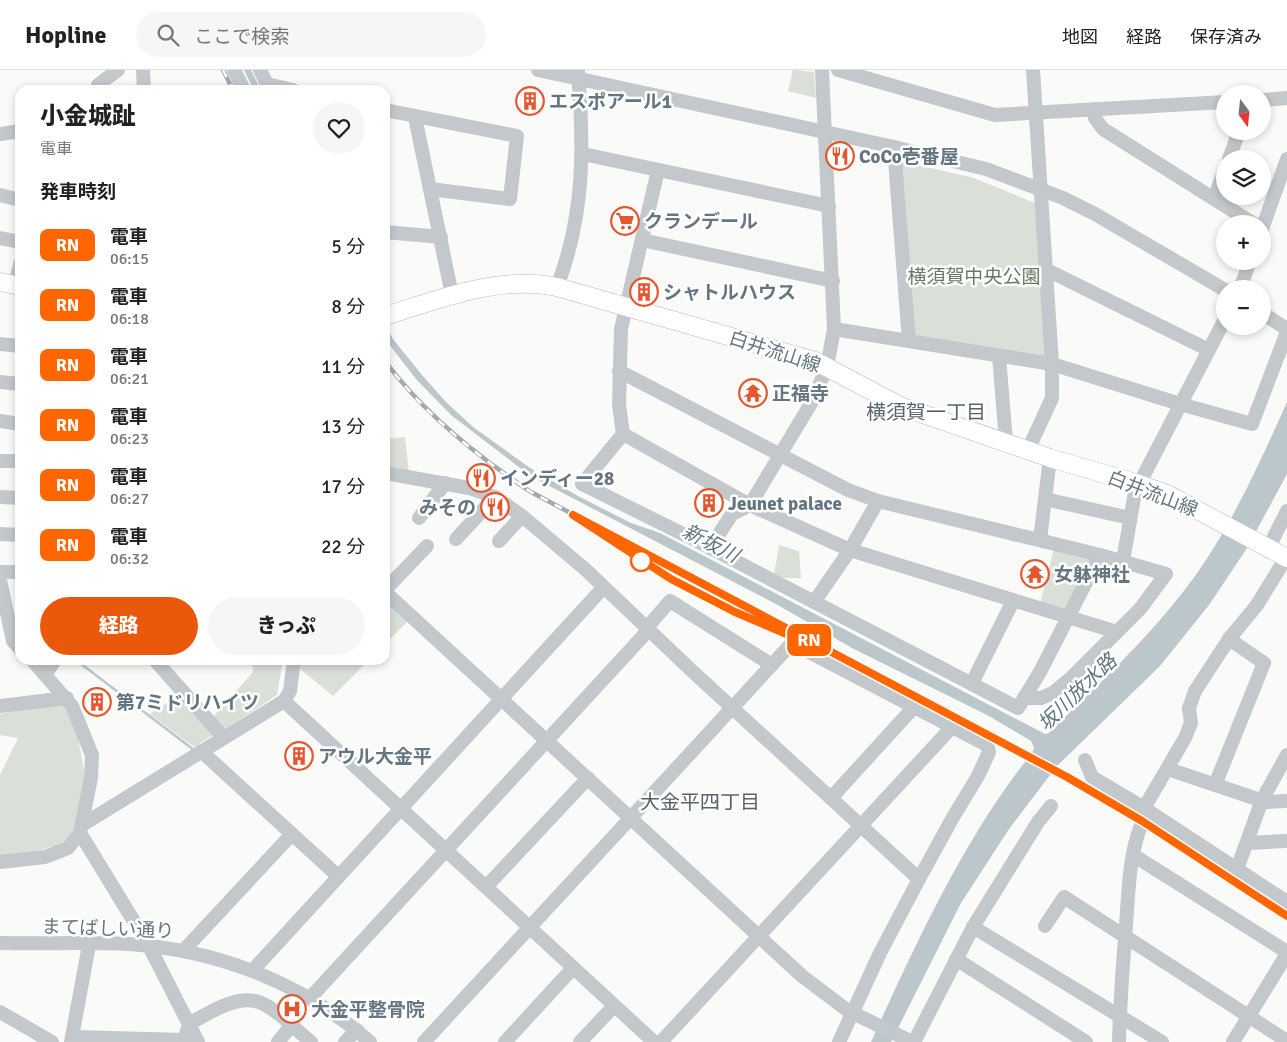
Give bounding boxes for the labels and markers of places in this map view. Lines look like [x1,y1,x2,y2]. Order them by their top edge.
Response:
building icon: エスポアール1 [515,86,545,116]
place label: エスポアール1 [549,90,672,114]
restaurant icon: CoCo壱番屋 [825,141,855,171]
place label: CoCo壱番屋 [859,145,959,169]
supermarket icon: クランデール [610,206,640,236]
place label: クランデール [644,210,758,234]
building icon: シャトルハウス [629,277,659,307]
place label: シャトルハウス [663,281,796,305]
temple icon: 正福寺 [738,378,768,408]
place label: 正福寺 [772,382,829,406]
restaurant icon: インディー28 [466,463,496,493]
place label: インディー28 [500,467,614,491]
building icon: Jeunet palace [694,488,724,518]
restaurant icon: みその [480,492,510,522]
place label: Jeunet palace [728,492,842,516]
place label: みその [419,496,476,520]
unlabelled marker [630,550,652,572]
temple icon: 女躰神社 [1020,559,1050,589]
place label: 女躰神社 [1054,563,1130,587]
building icon: 第7ミドリハイツ [82,687,112,717]
place label: 第7ミドリハイツ [116,691,259,715]
building icon: アウル大金平 [284,741,314,771]
place label: アウル大金平 [318,745,432,769]
hospital icon: 大金平整骨院 [277,994,307,1024]
place label: 大金平整骨院 [311,998,425,1022]

